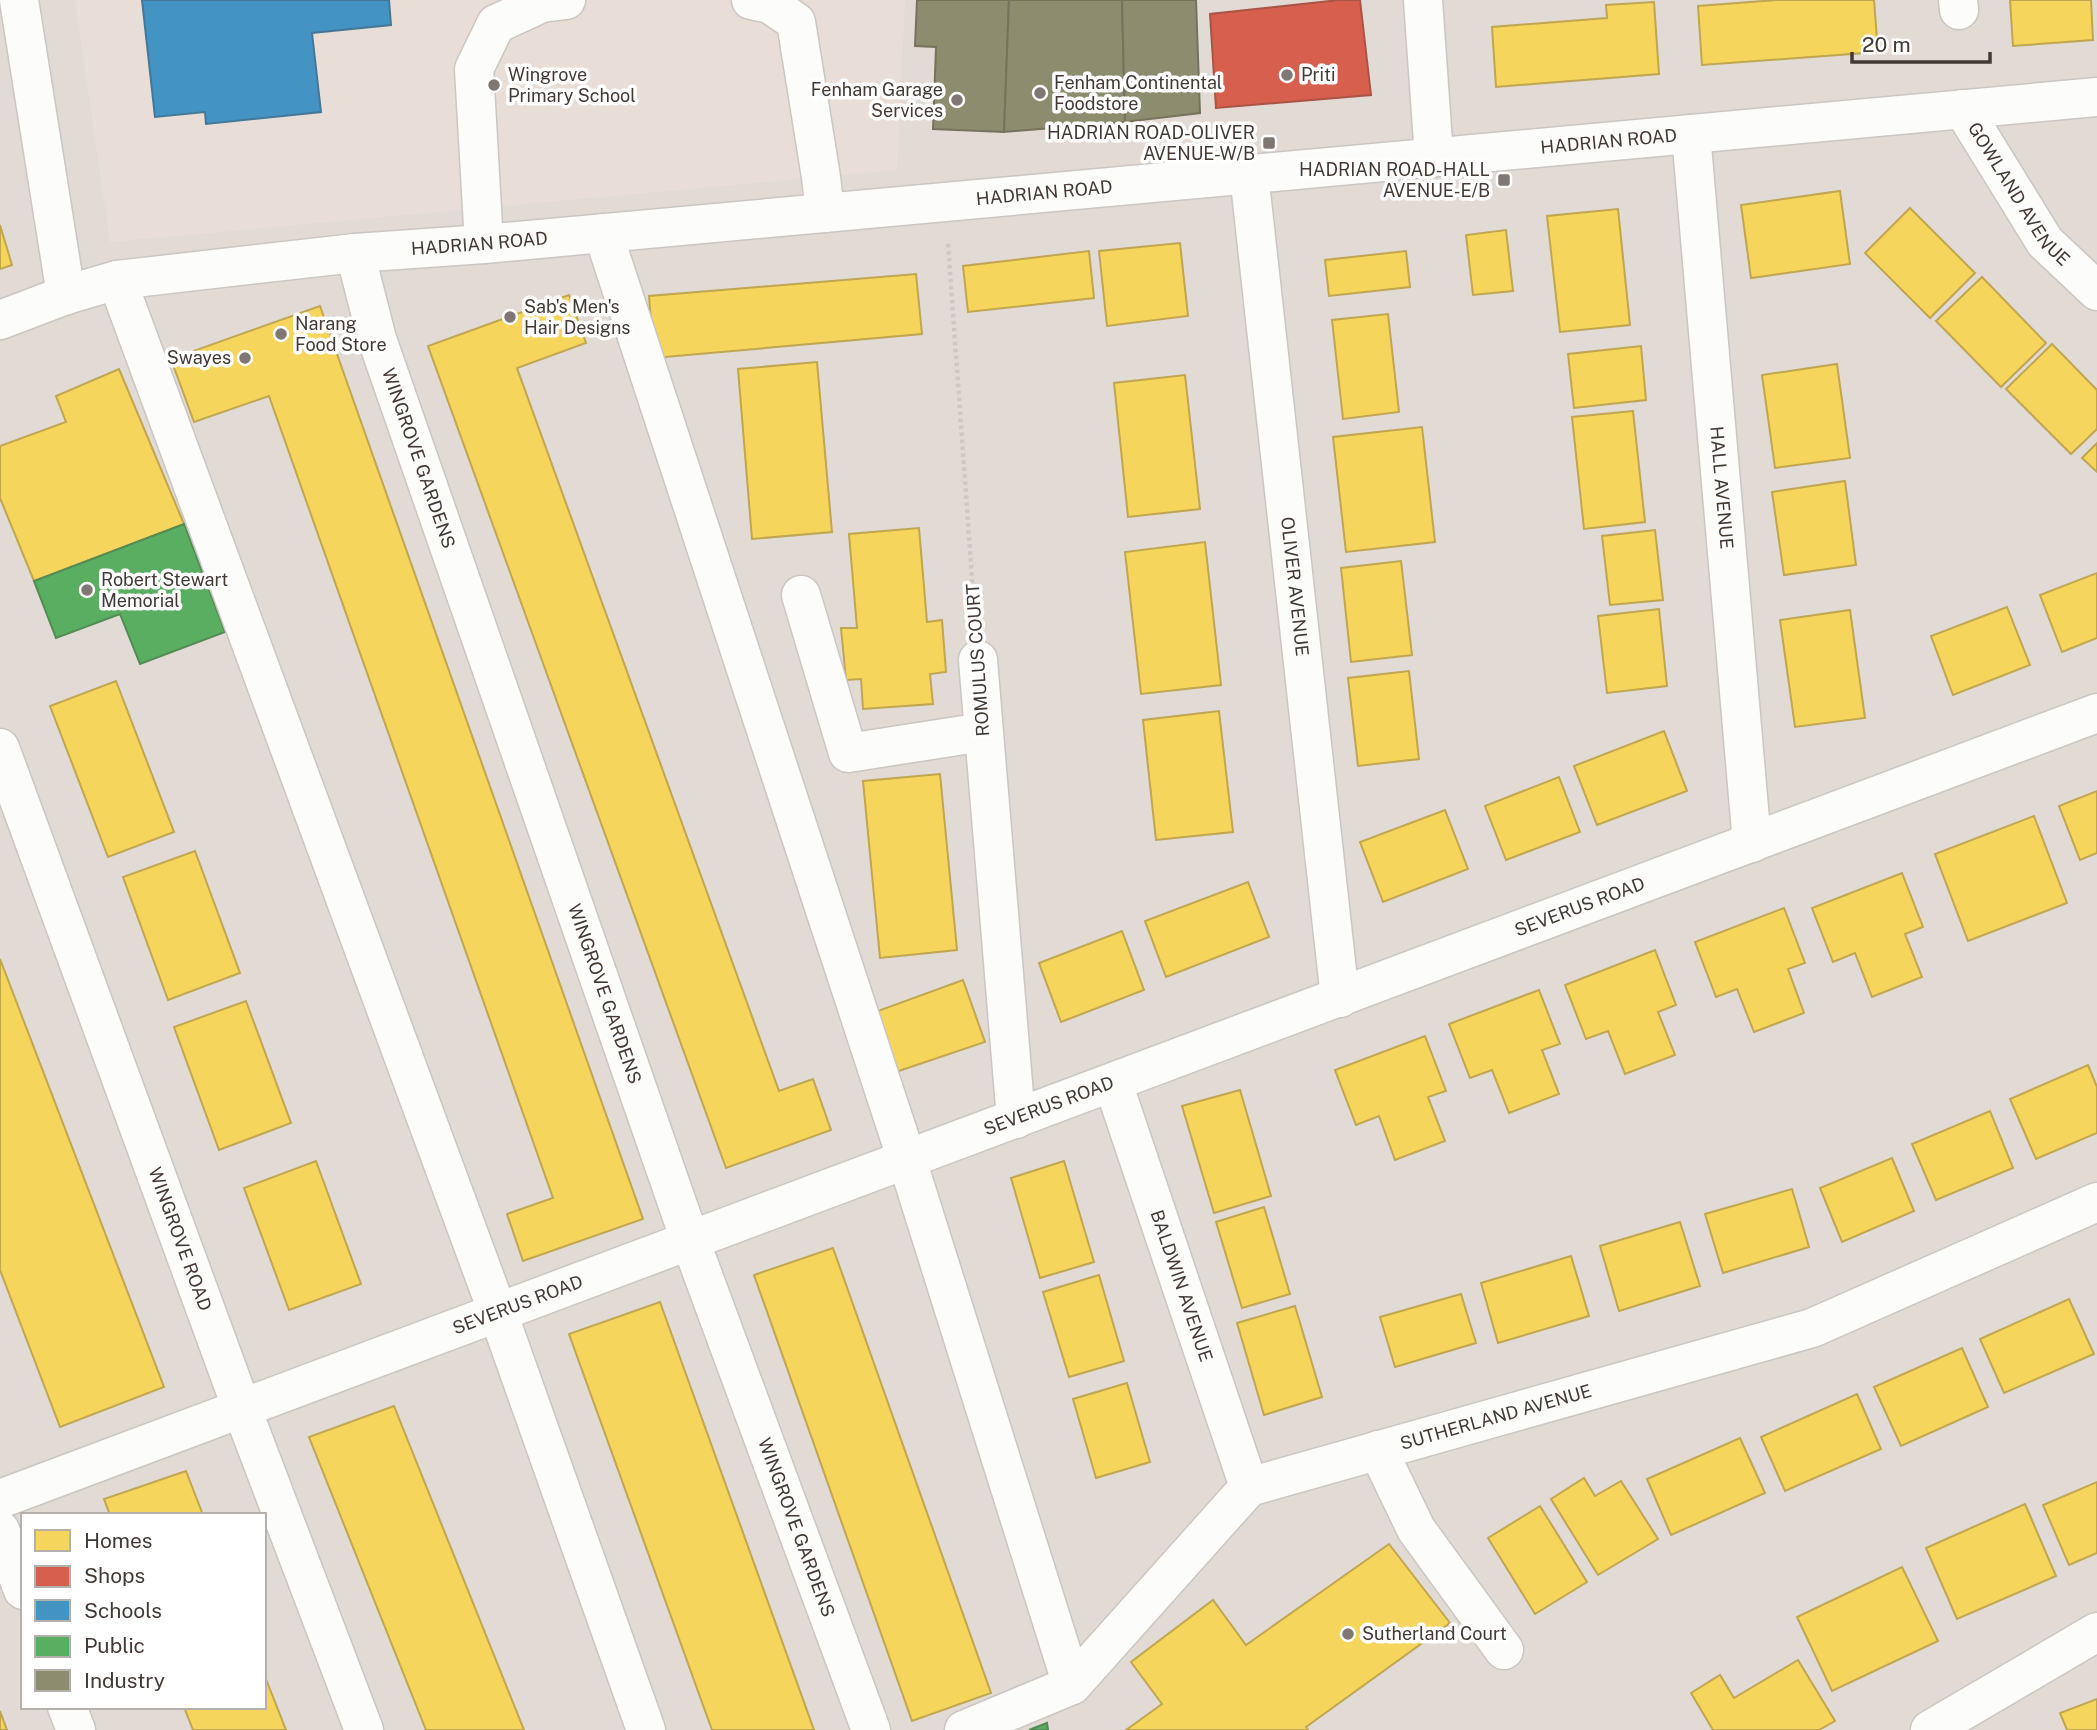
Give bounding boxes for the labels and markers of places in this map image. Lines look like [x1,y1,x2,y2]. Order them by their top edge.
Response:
place label: Wingrove Primary School [508,64,636,106]
place label: Priti [1301,64,1335,85]
marker: Priti [1279,67,1295,83]
place label: Fenham Continental Foodstore [1054,72,1222,114]
marker: Wingrove Primary School [486,77,502,93]
place label: Fenham Garage Services [811,79,943,121]
marker: Fenham Continental Foodstore [1032,85,1048,101]
marker: Fenham Garage Services [949,92,965,108]
place label: HADRIAN ROAD-OLIVER AVENUE-W/B [1047,122,1255,164]
marker: HADRIAN ROAD-OLIVER AVENUE-W/B [1261,135,1277,151]
place label: HADRIAN ROAD-HALL AVENUE-E/B [1299,159,1490,201]
marker: HADRIAN ROAD-HALL AVENUE-E/B [1496,172,1512,188]
place label: Sab's Men's Hair Designs [524,296,630,338]
marker: Sab's Men's Hair Designs [502,309,518,325]
place label: Narang Food Store [295,313,387,355]
marker: Narang Food Store [273,326,289,342]
place label: Swayes [167,347,231,368]
marker: Swayes [237,350,253,366]
place label: Robert Stewart Memorial [101,569,228,611]
marker: Robert Stewart Memorial [79,582,95,598]
place label: Sutherland Court [1362,1623,1507,1644]
marker: Sutherland Court [1340,1626,1356,1642]

